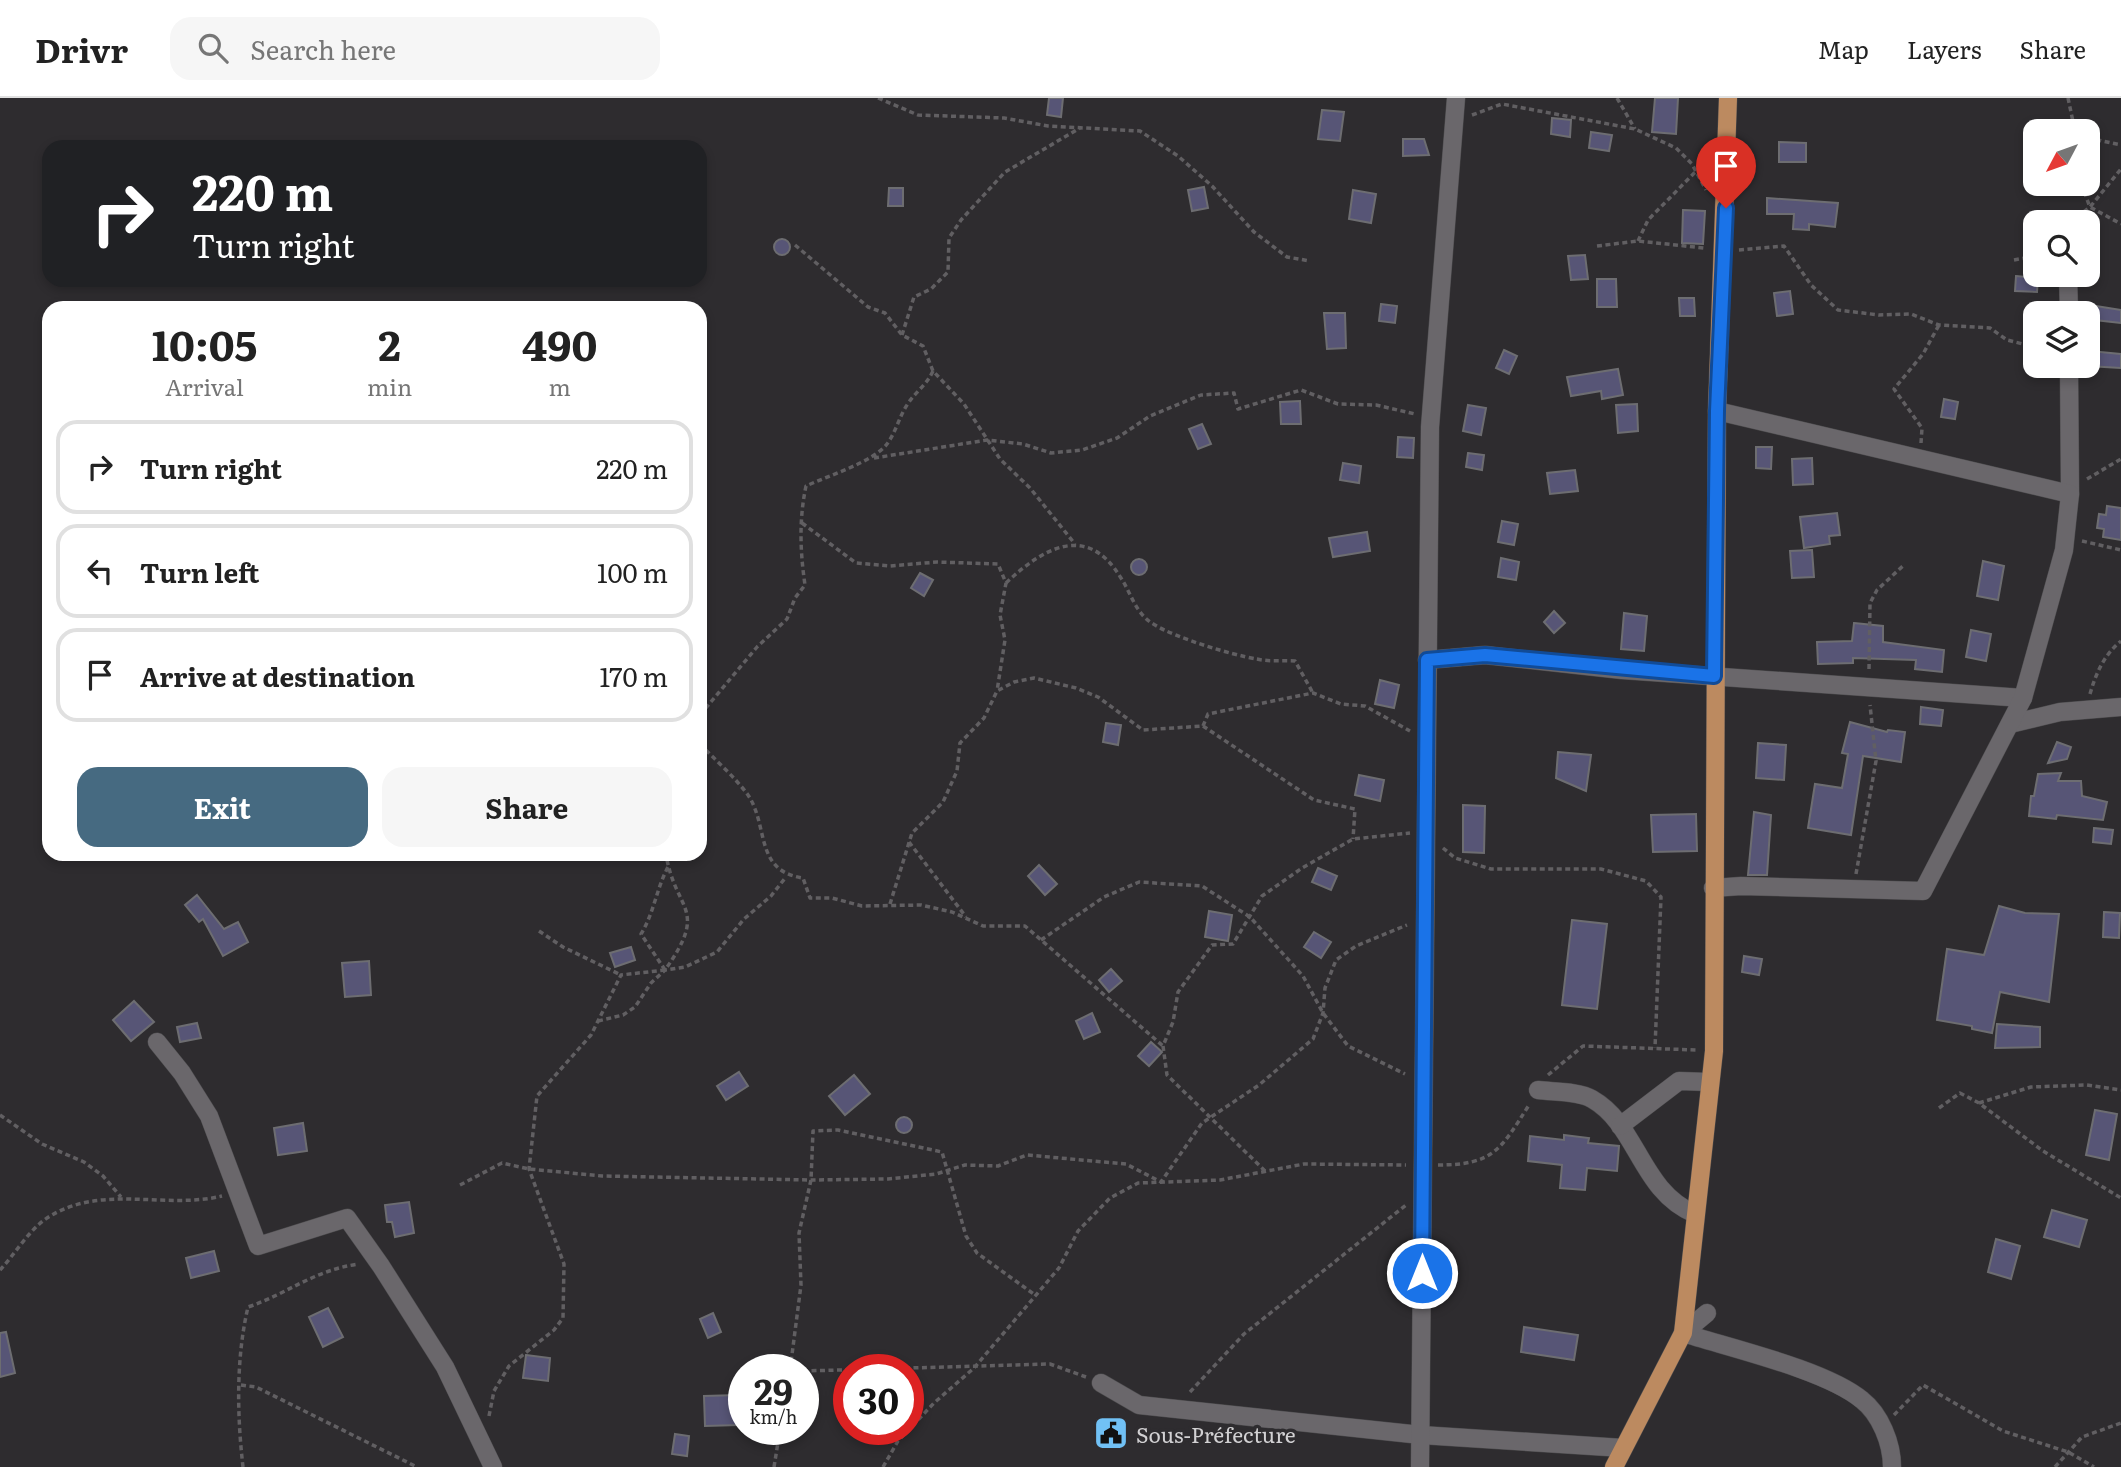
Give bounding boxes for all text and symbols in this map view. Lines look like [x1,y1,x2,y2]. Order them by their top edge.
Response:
search box [170,17,660,80]
text: Drivr [35,24,128,73]
icon: search [194,29,232,67]
text: Search here [250,29,396,68]
text: Map [1818,31,1869,66]
text: Layers [1907,31,1981,66]
text: Share [2019,31,2086,66]
north arrow [2023,119,2100,196]
map controls [2023,119,2100,378]
pin [1696,136,1756,208]
icon: arrive [1707,147,1745,185]
text: 220 m [192,153,333,226]
icon: right [77,168,168,259]
button: search [2023,210,2100,287]
text: Turn right [192,220,354,268]
button: layers [2023,301,2100,378]
text: 10:05 [152,312,257,374]
text: 2 [378,312,401,374]
text: 490 [522,312,597,374]
text: Arrival [165,369,244,403]
text: min [367,369,412,403]
text: m [548,369,571,403]
icon: right [81,448,119,486]
text: Turn right [140,448,282,487]
text: 220 m [596,448,668,487]
icon: left [81,552,119,590]
text: Turn left [140,552,259,591]
text: 100 m [597,552,668,591]
icon: arrive [81,656,119,694]
text: Arrive at destination [140,656,415,695]
text: 170 m [600,656,668,695]
button: Exit [77,767,368,847]
button: Share [382,767,672,847]
position arrow [1385,1236,1459,1310]
speed limit sign: 30 [833,1354,924,1445]
text: 29 [754,1364,793,1416]
text: km/h [750,1403,797,1430]
public building icon: Sous-Préfecture [1092,1414,1130,1452]
place label: Sous-Préfecture [1136,1418,1296,1449]

